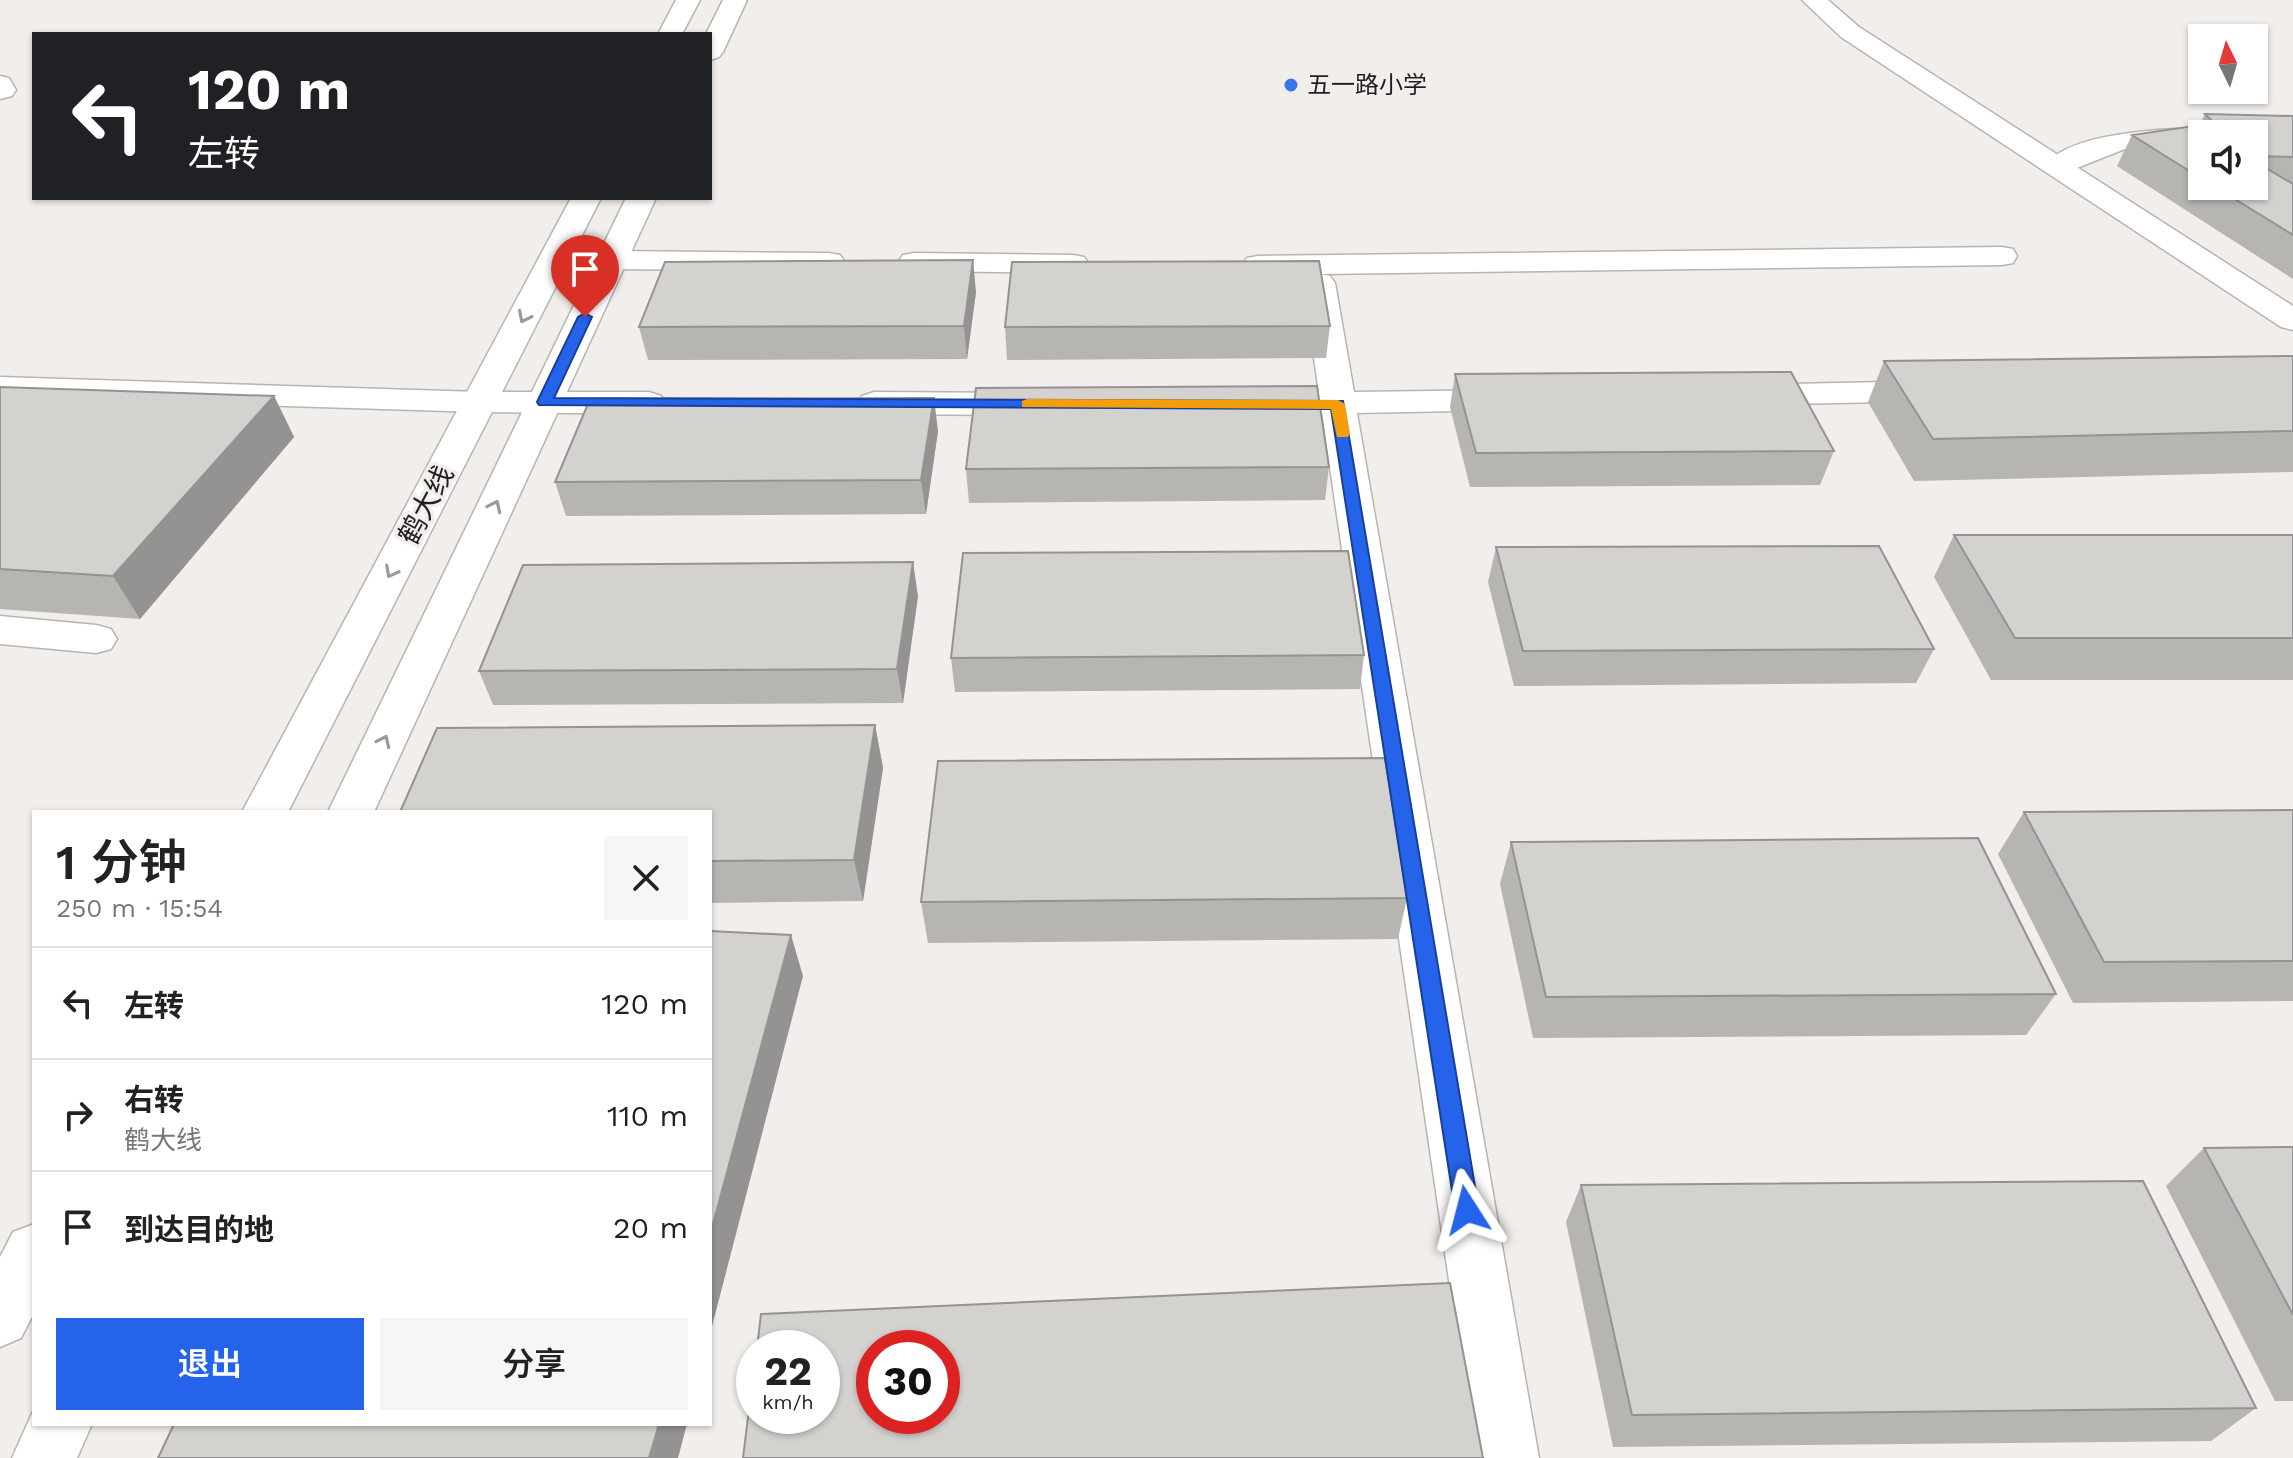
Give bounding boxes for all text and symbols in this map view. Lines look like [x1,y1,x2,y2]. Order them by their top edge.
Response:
north arrow [2188,24,2268,104]
map controls [2188,24,2268,200]
text: 120 m [188,57,350,123]
icon: left [56,64,160,168]
place label: 五一路小学 [1307,71,1427,99]
marker: 五一路小学 [1282,76,1300,94]
button: sound [2188,120,2268,200]
text: 左转 [188,133,260,175]
pin [551,235,619,317]
icon: arrive [563,247,607,291]
one-way arrow [519,309,534,323]
street label: 鹤大线 [392,460,460,550]
one-way arrow [485,500,501,515]
one-way arrow [385,564,400,579]
one-way arrow [374,735,390,750]
text: 1 分钟 [56,834,187,891]
button: close [604,836,688,920]
text: 250 m · 15:54 [56,893,223,923]
icon: left [56,981,100,1025]
text: 120 m [601,986,688,1021]
text: 左转 [124,988,184,1023]
text: 右转 [124,1082,184,1117]
icon: right [56,1093,100,1137]
text: 110 m [607,1098,688,1133]
text: 鹤大线 [124,1125,202,1155]
position arrow [1425,1168,1509,1252]
icon: arrive [56,1205,100,1249]
text: 20 m [613,1210,688,1245]
text: 到达目的地 [124,1212,274,1247]
button: 退出 [56,1318,364,1410]
button: 分享 [380,1318,688,1410]
speed limit sign: 30 [856,1330,960,1434]
text: 22 [764,1348,812,1395]
text: km/h [762,1390,814,1414]

